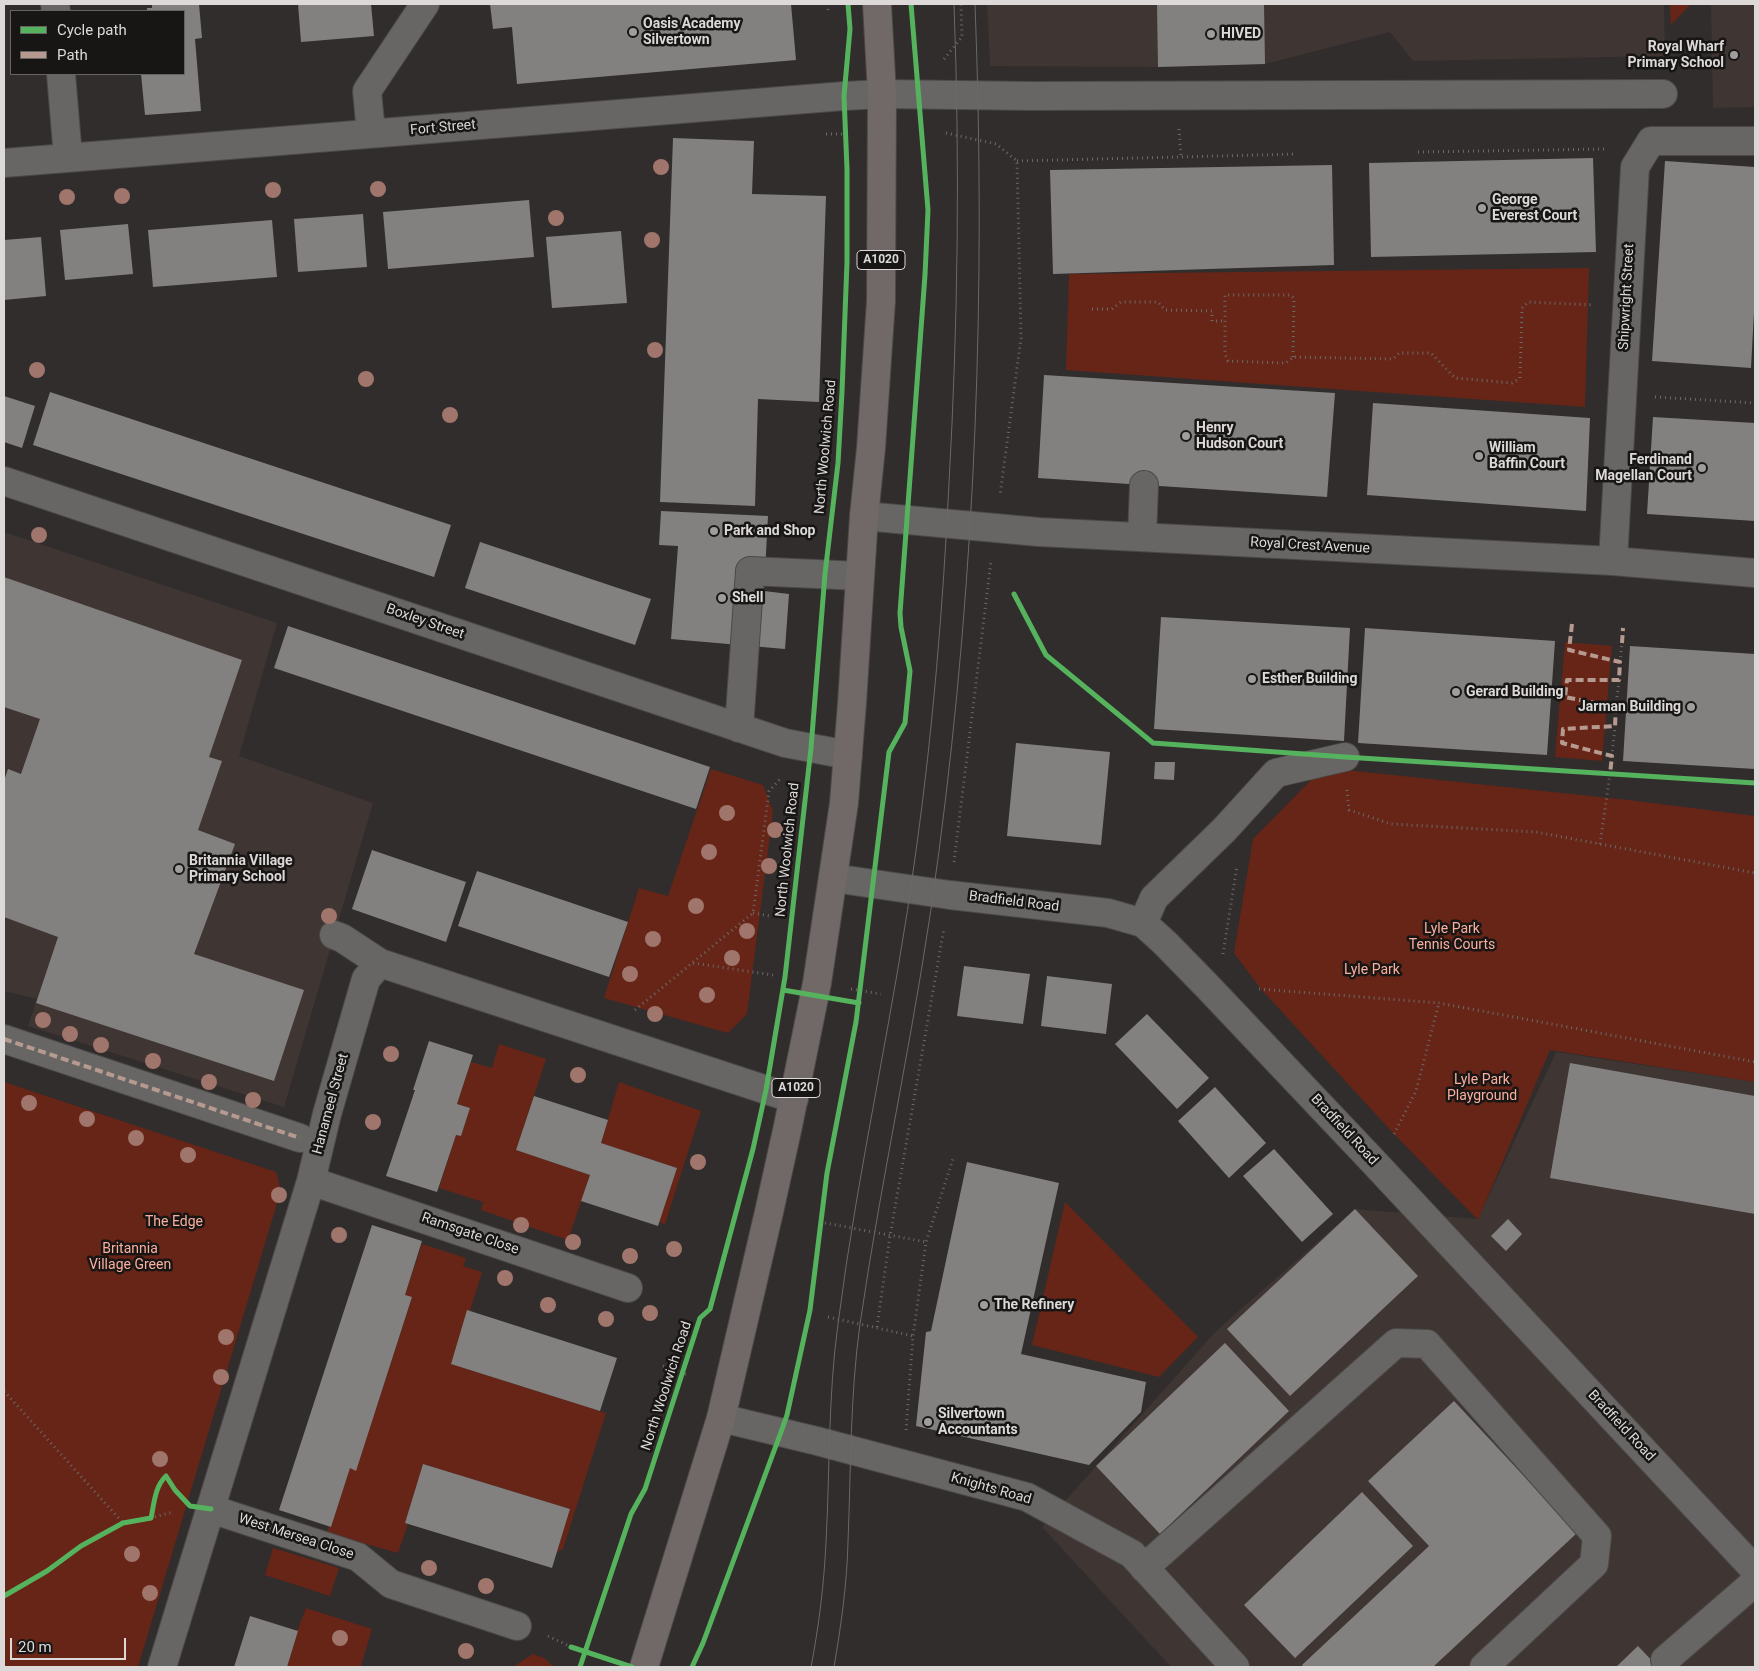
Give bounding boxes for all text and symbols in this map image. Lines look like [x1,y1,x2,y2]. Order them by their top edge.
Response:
legend [10,10,185,75]
place label: Oasis Academy Silvertown [643,16,741,48]
text: Cycle path [57,21,127,39]
marker: Oasis Academy Silvertown [627,26,639,38]
place label: HIVED [1221,26,1261,42]
marker: HIVED [1205,28,1217,40]
place label: Royal Wharf Primary School [1627,39,1724,72]
text: Path [57,46,88,64]
marker: Royal Wharf Primary School [1728,49,1740,61]
street label: Fort Street [410,117,476,139]
place label: George Everest Court [1492,192,1577,224]
marker: George Everest Court [1476,202,1488,214]
street label: Shipwright Street [1616,243,1638,351]
road number: A1020 [857,250,905,270]
street label: North Woolwich Road [812,379,840,515]
place label: Henry Hudson Court [1196,420,1283,452]
marker: Henry Hudson Court [1180,430,1192,442]
place label: William Baffin Court [1489,440,1565,472]
marker: William Baffin Court [1473,450,1485,462]
place label: Ferdinand Magellan Court [1595,452,1692,484]
marker: Ferdinand Magellan Court [1696,462,1708,474]
place label: Park and Shop [724,523,815,539]
marker: Park and Shop [708,525,720,537]
street label: Royal Crest Avenue [1250,534,1370,558]
place label: Shell [732,590,763,606]
marker: Shell [716,592,728,604]
street label: Boxley Street [384,601,466,643]
place label: Esther Building [1262,671,1357,687]
marker: Esther Building [1246,673,1258,685]
place label: Gerard Building [1466,684,1563,700]
marker: Gerard Building [1450,686,1462,698]
place label: Jarman Building [1578,699,1681,715]
marker: Jarman Building [1685,701,1697,713]
street label: North Woolwich Road [773,782,803,918]
place label: Britannia Village Primary School [189,853,293,886]
marker: Britannia Village Primary School [173,863,185,875]
street label: Bradfield Road [968,888,1060,916]
park label: Lyle Park Tennis Courts [1409,921,1495,954]
park label: Lyle Park [1344,962,1400,978]
street label: Hanameel Street [309,1052,353,1156]
park label: Lyle Park Playground [1447,1072,1517,1104]
road number: A1020 [772,1078,820,1098]
street label: Bradfield Road [1307,1091,1381,1169]
street label: Ramsgate Close [419,1209,521,1259]
park label: The Edge [145,1214,203,1230]
park label: Britannia Village Green [89,1241,171,1274]
place label: The Refinery [994,1297,1074,1313]
marker: The Refinery [978,1299,990,1311]
street label: North Woolwich Road [638,1319,696,1453]
street label: Bradfield Road [1584,1387,1658,1465]
place label: Silvertown Accountants [938,1406,1018,1438]
marker: Silvertown Accountants [922,1416,934,1428]
street label: Knights Road [949,1470,1033,1508]
street label: West Mersea Close [236,1510,356,1564]
scale bar [12,1628,129,1660]
text: 20 m [18,1638,52,1656]

